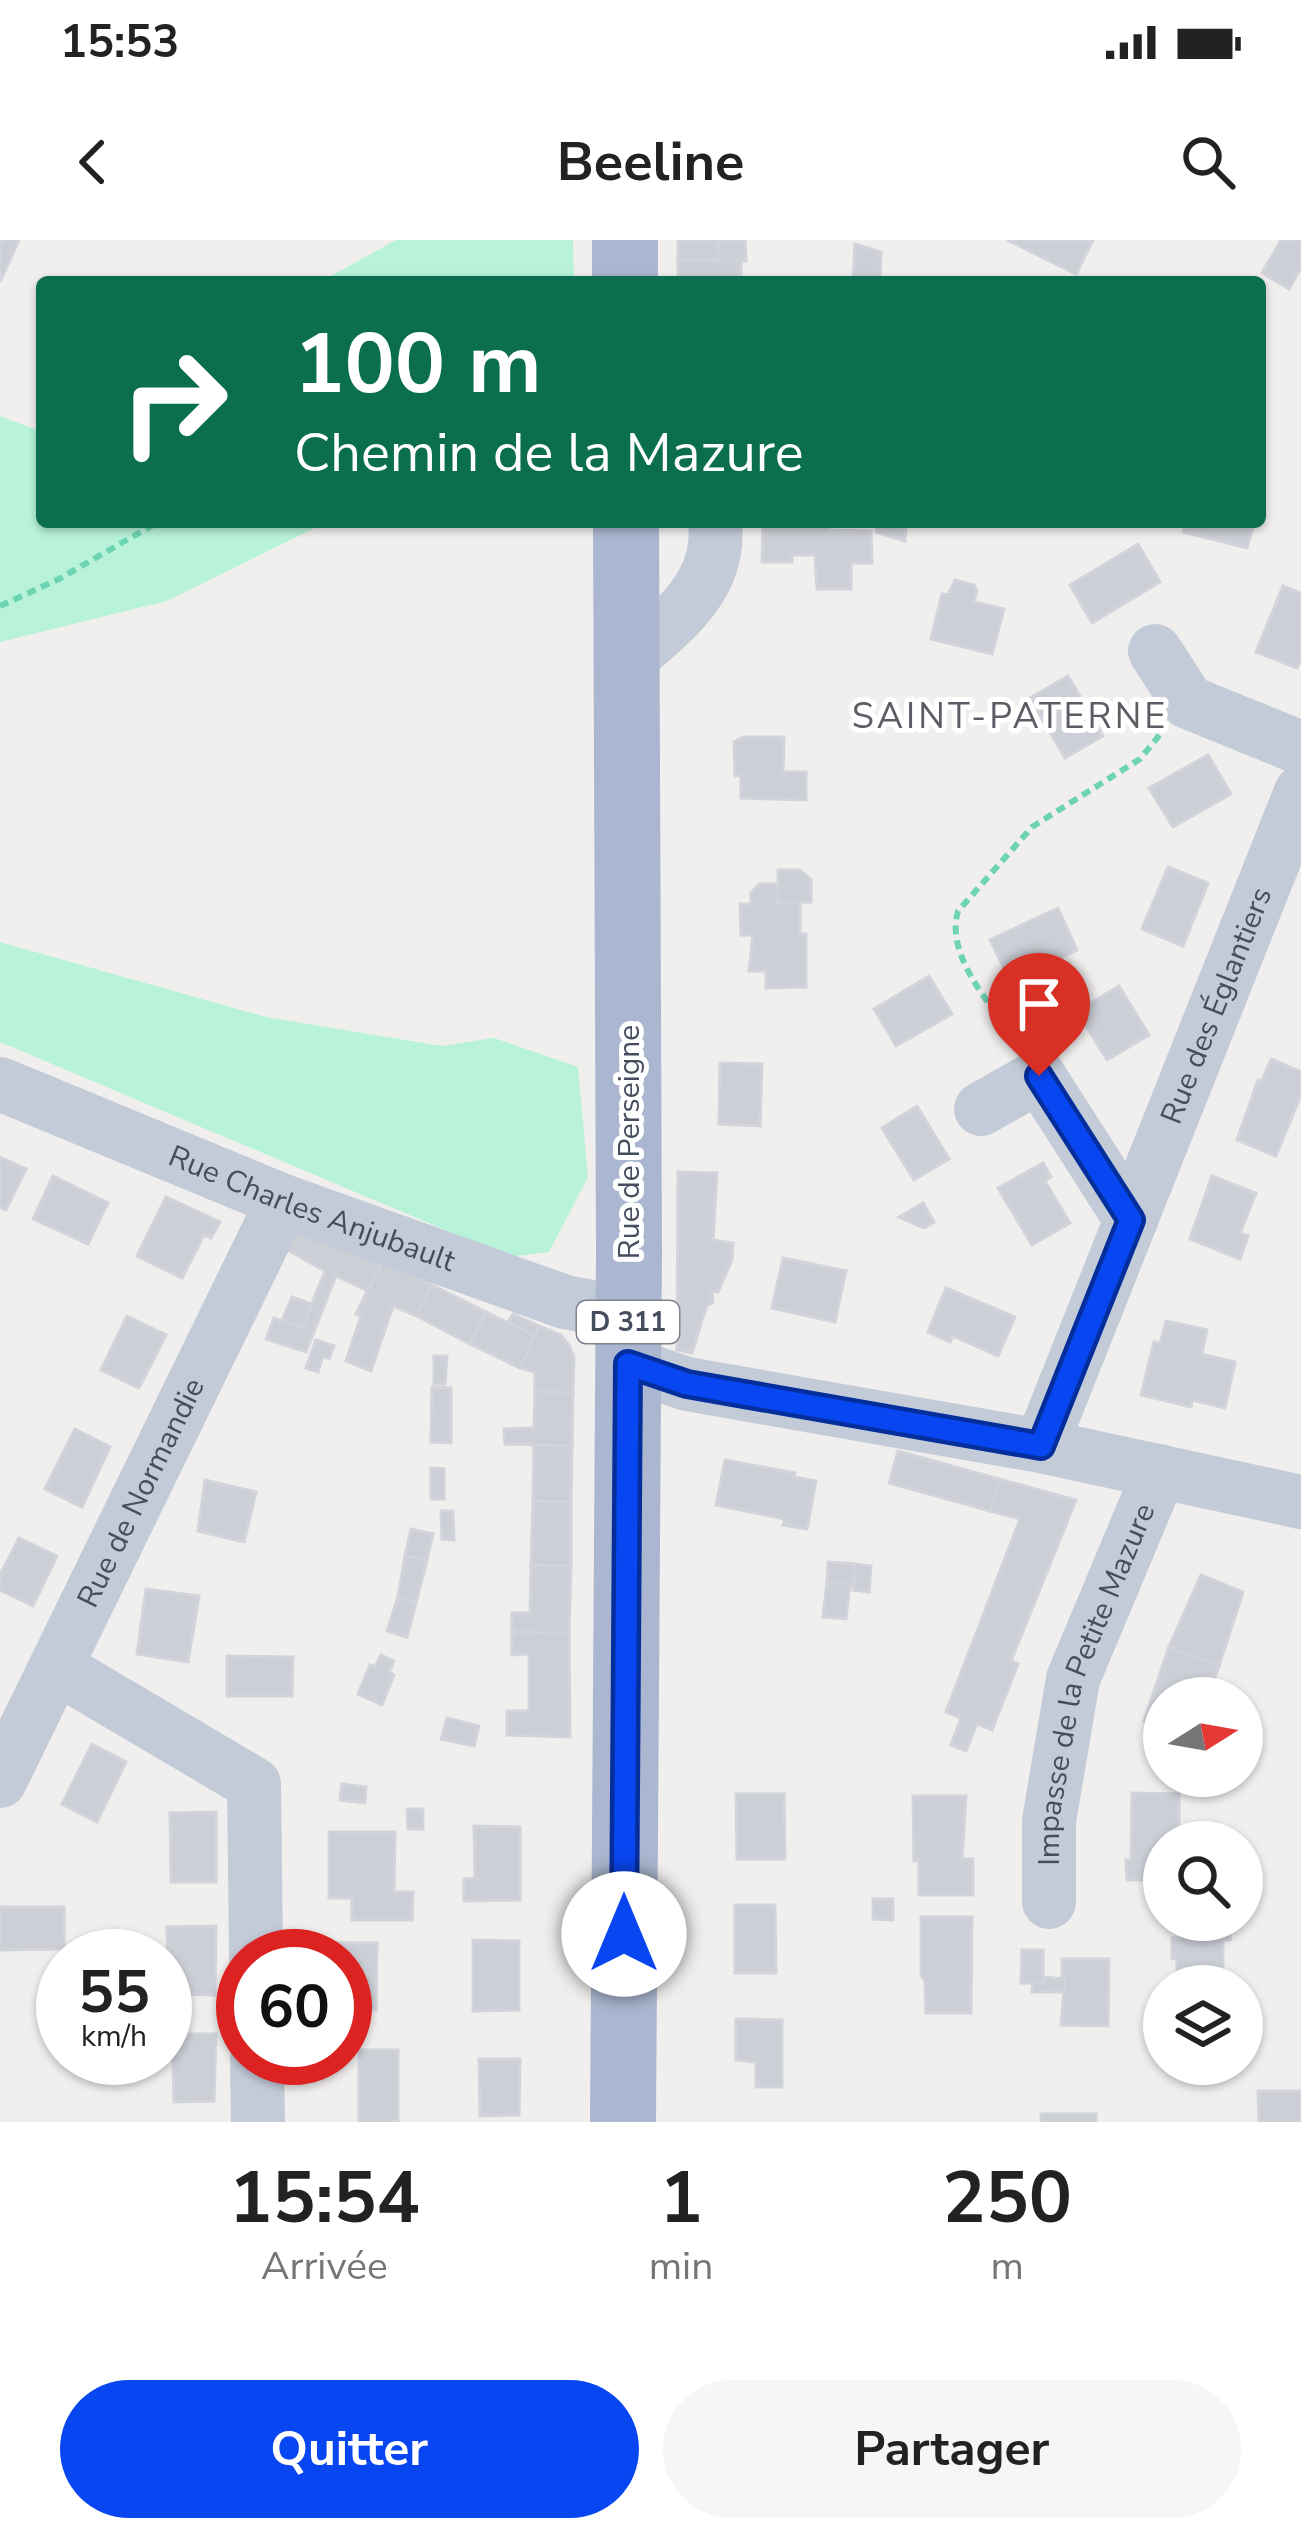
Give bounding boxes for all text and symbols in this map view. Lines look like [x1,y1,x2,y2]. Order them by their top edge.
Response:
text: 15:53 [60,12,179,73]
text: Beeline [557,125,744,199]
icon: back [60,129,126,195]
icon: search [1175,129,1241,195]
text: 100 m [294,307,542,422]
icon: right [96,324,252,480]
text: Chemin de la Mazure [294,416,803,490]
district label: SAINT-PATERNE [852,692,1168,741]
street label: Rue des Églantiers [1151,881,1282,1130]
pin [988,953,1090,1076]
icon: arrive [1006,971,1072,1037]
street label: Rue de Perseigne [609,1025,650,1259]
street label: Rue Charles Anjubault [162,1135,461,1282]
road number: D 311 [577,1301,679,1343]
street label: Rue de Normandie [67,1371,214,1614]
street label: Impasse de la Petite Mazure [1029,1497,1165,1866]
north arrow [1143,1677,1263,1797]
map controls [1143,1677,1263,2085]
button: search [1143,1821,1263,1941]
position arrow [561,1871,687,1997]
speed limit sign: 60 [216,1929,372,2085]
text: 55 [78,1951,150,2033]
button: layers [1143,1965,1263,2085]
text: km/h [81,2016,147,2057]
text: 15:54 [229,2149,420,2247]
text: 1 [659,2149,703,2247]
text: 250 [942,2149,1072,2247]
text: Arrivée [261,2240,388,2293]
text: min [649,2240,713,2293]
text: m [990,2240,1024,2293]
button: Quitter [60,2380,639,2518]
button: Partager [663,2380,1241,2518]

